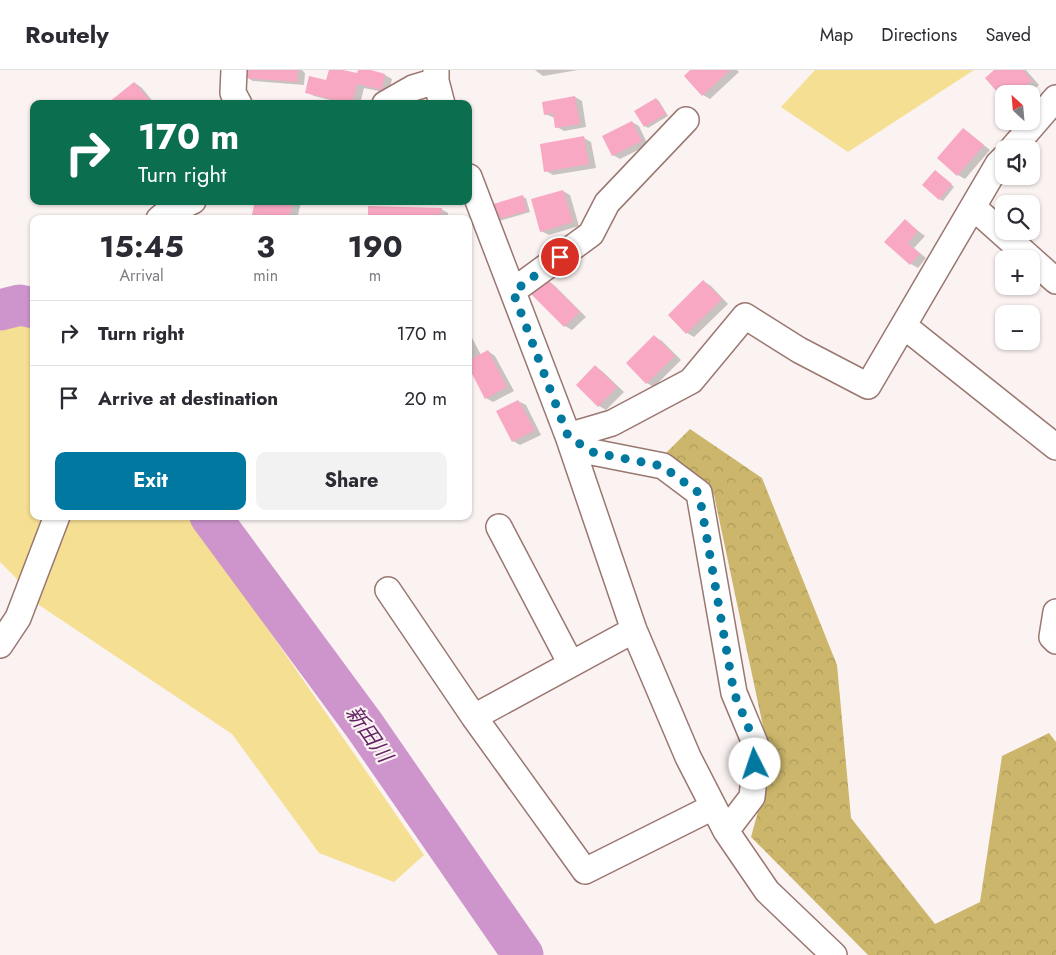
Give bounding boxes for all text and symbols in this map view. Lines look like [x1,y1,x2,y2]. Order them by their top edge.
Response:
text: Routely [25,17,109,52]
text: Map [820,22,853,48]
text: Directions [881,22,957,48]
text: Saved [985,22,1031,48]
north arrow [995,85,1040,130]
map controls [995,85,1040,350]
text: 170 m [138,112,239,162]
icon: right [55,120,120,185]
button: sound [995,140,1040,185]
text: Turn right [138,158,226,190]
button: search [995,195,1040,240]
text: 15:45 [99,225,184,268]
text: 3 [256,225,275,268]
text: 190 [347,225,403,268]
pin [539,236,581,278]
icon: arrive [546,243,574,271]
button: + [995,250,1040,295]
text: Arrival [120,264,164,287]
text: min [253,264,278,287]
text: m [369,264,381,287]
button: − [995,305,1040,350]
icon: right [55,319,83,347]
text: Turn right [98,320,184,347]
text: 170 m [397,320,447,347]
icon: arrive [55,384,83,412]
text: Arrive at destination [98,385,278,412]
text: 20 m [404,385,447,412]
button: Exit [55,452,246,510]
button: Share [256,452,447,510]
water label: 新田川 [339,700,401,770]
position arrow [728,737,780,789]

